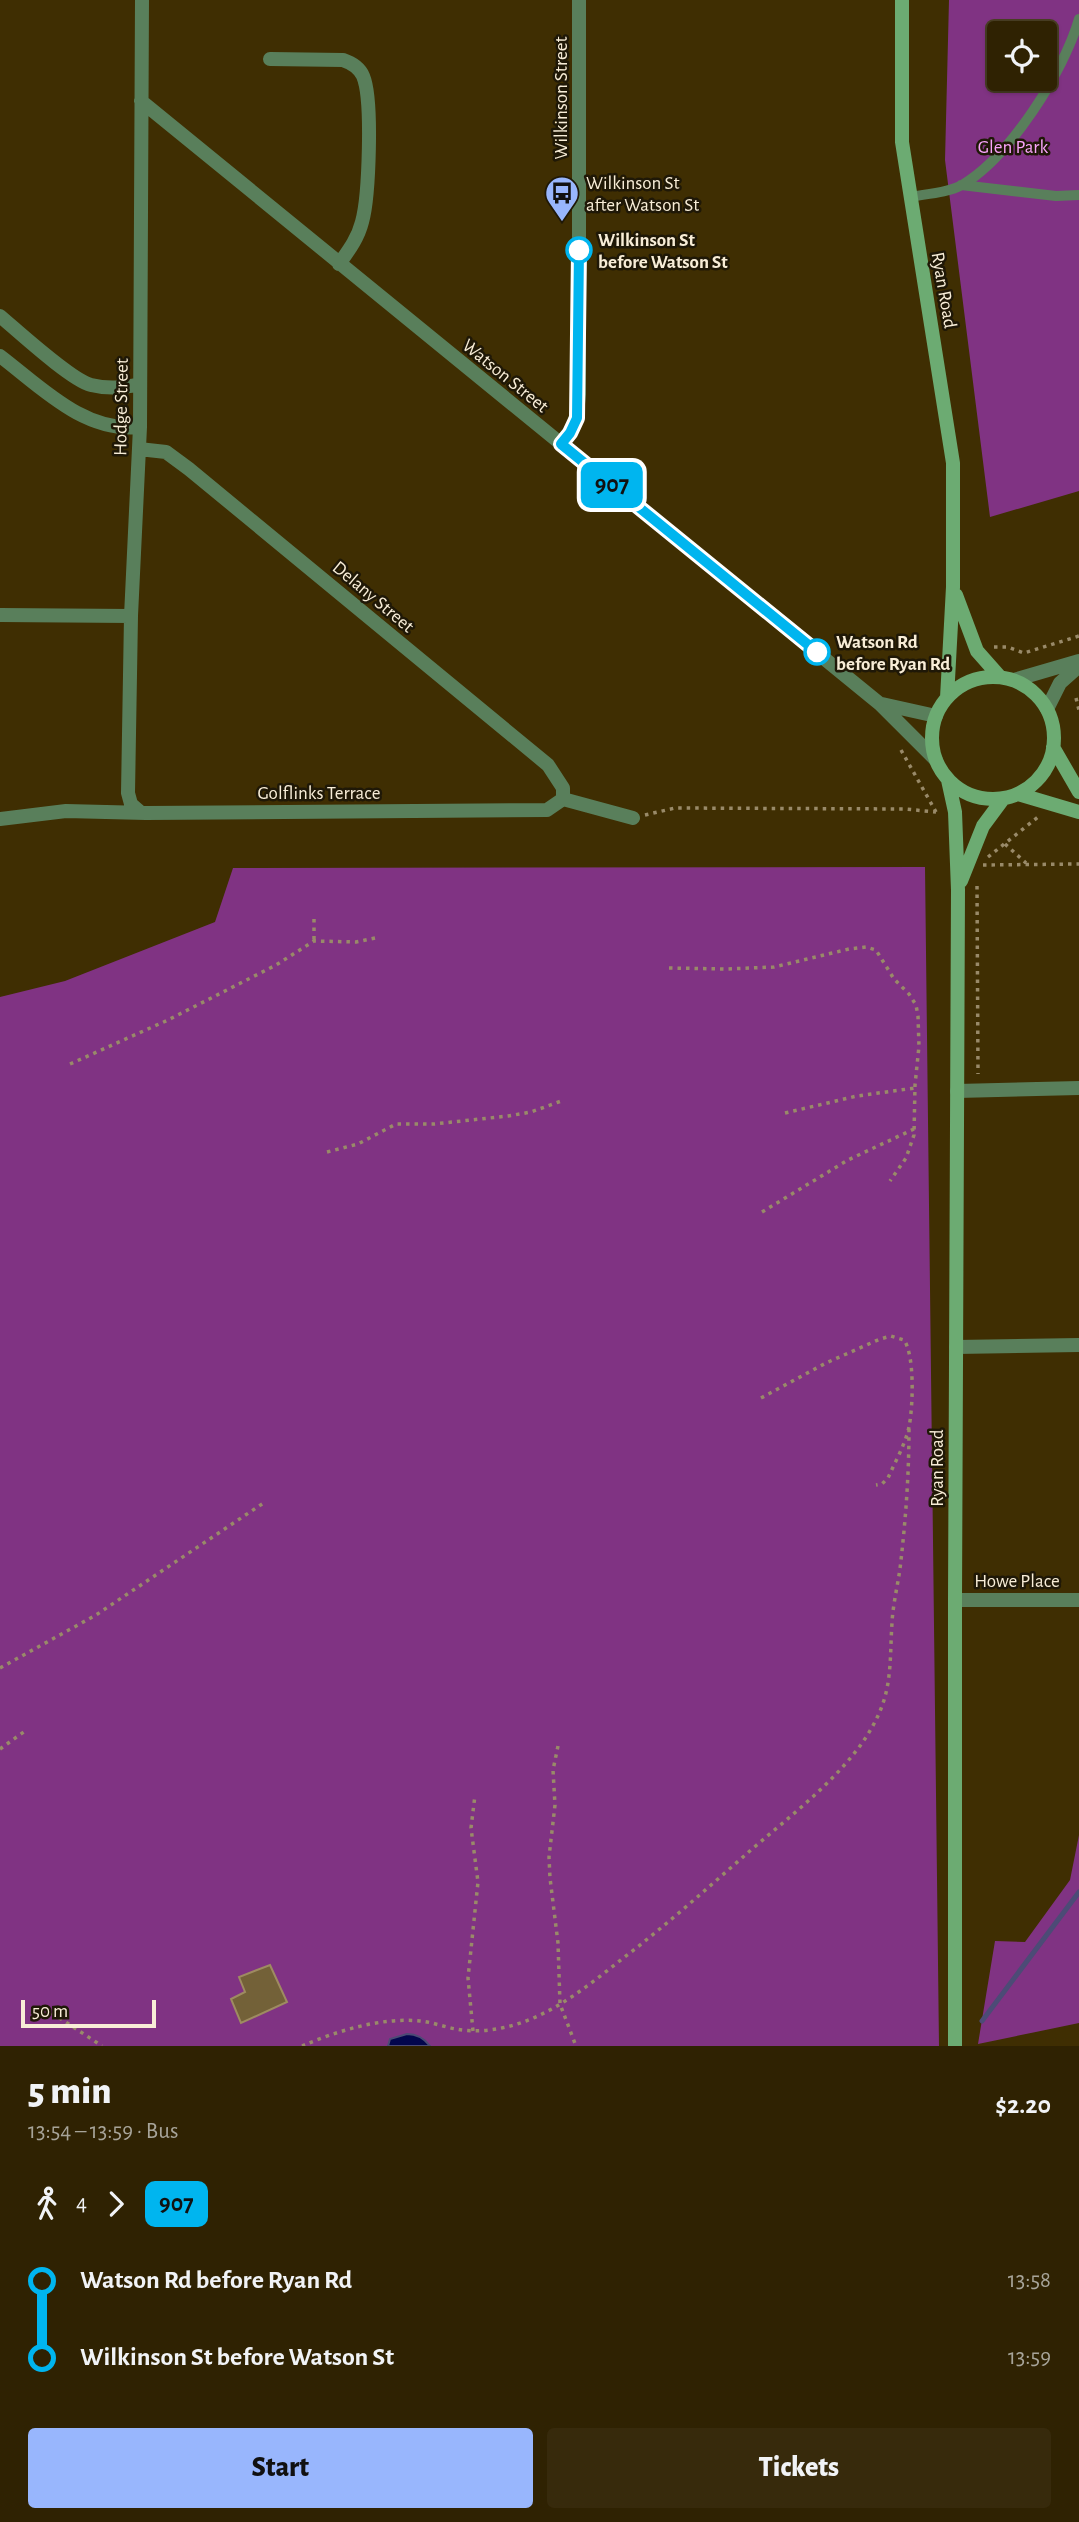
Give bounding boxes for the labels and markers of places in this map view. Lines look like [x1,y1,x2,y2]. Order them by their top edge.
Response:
bus stop icon: Wilkinson St after Watson St [543,174,581,223]
place label: Wilkinson St after Watson St [586,174,699,215]
place label: Wilkinson St before Watson St [598,231,728,272]
marker: Wilkinson St before Watson St [566,237,592,263]
place label: Watson Rd before Ryan Rd [836,633,950,674]
marker: Watson Rd before Ryan Rd [804,639,830,665]

